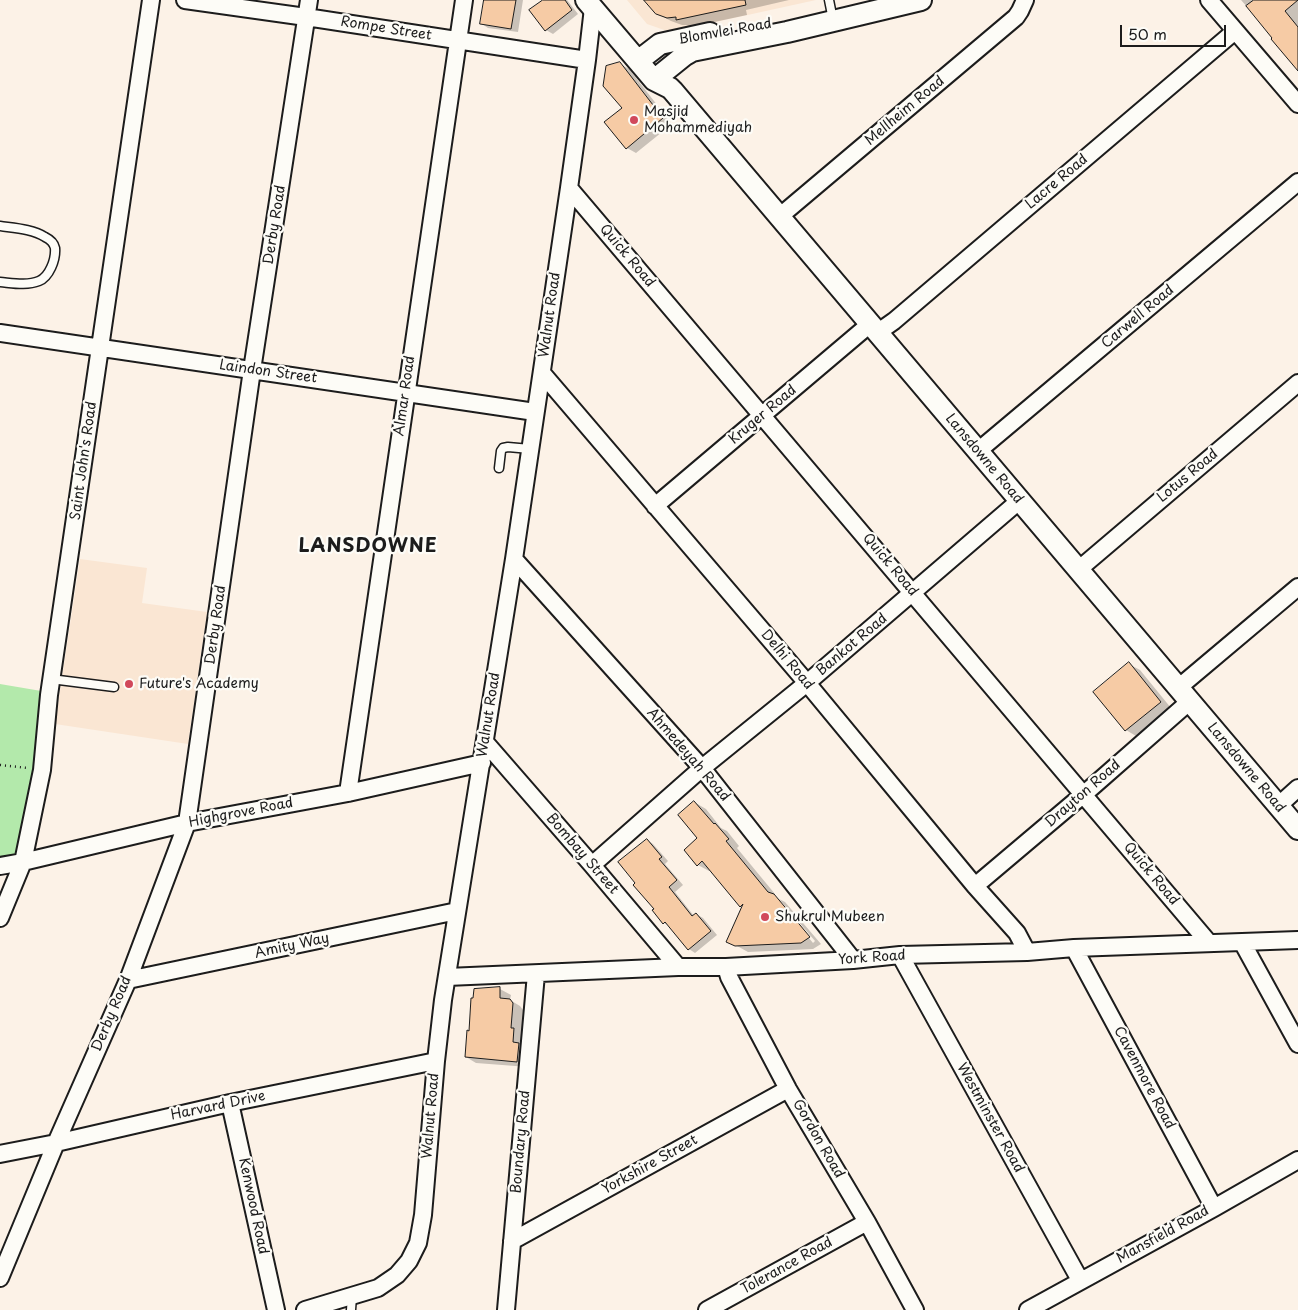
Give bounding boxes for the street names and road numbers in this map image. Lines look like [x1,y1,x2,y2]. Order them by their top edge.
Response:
street label: Rompe Street [339,14,433,44]
street label: Blomvlei Road [677,16,773,48]
street label: Mellheim Road [862,73,948,149]
street label: Lacre Road [1022,151,1092,213]
street label: Derby Road [260,184,290,266]
street label: Quick Road [596,221,658,291]
street label: Walnut Road [536,271,564,359]
street label: Carwell Road [1098,282,1178,352]
street label: Almar Road [391,355,419,437]
street label: Laindon Street [218,357,318,387]
street label: Kruger Road [726,382,800,448]
street label: Saint John's Road [67,401,101,521]
street label: Lansdowne Road [942,411,1026,507]
street label: Lotus Road [1154,446,1222,506]
street label: Quick Road [859,530,921,600]
street label: Derby Road [202,584,230,666]
street label: Bankot Road [813,610,891,680]
street label: Delhi Road [757,627,817,693]
street label: Walnut Road [474,671,504,759]
street label: Ahmedeyah Road [643,705,733,805]
street label: Lansdowne Road [1204,720,1288,816]
street label: Drayton Road [1042,757,1124,831]
street label: Highgrove Road [187,795,295,831]
street label: Bombay Street [542,810,622,898]
street label: Quick Road [1120,839,1182,909]
street label: Amity Way [253,930,331,962]
street label: York Road [838,947,906,969]
street label: Derby Road [89,974,135,1054]
street label: Cavenmore Road [1110,1024,1178,1132]
street label: Westminster Road [953,1060,1027,1176]
street label: Walnut Road [419,1072,443,1160]
street label: Harvard Drive [169,1088,267,1124]
street label: Boundary Road [508,1089,534,1195]
street label: Gordon Road [789,1097,847,1181]
street label: Yorkshire Street [599,1132,701,1198]
street label: Kenwood Road [235,1156,271,1256]
street label: Mansfield Road [1114,1203,1212,1267]
street label: Tolerance Road [738,1234,836,1298]

